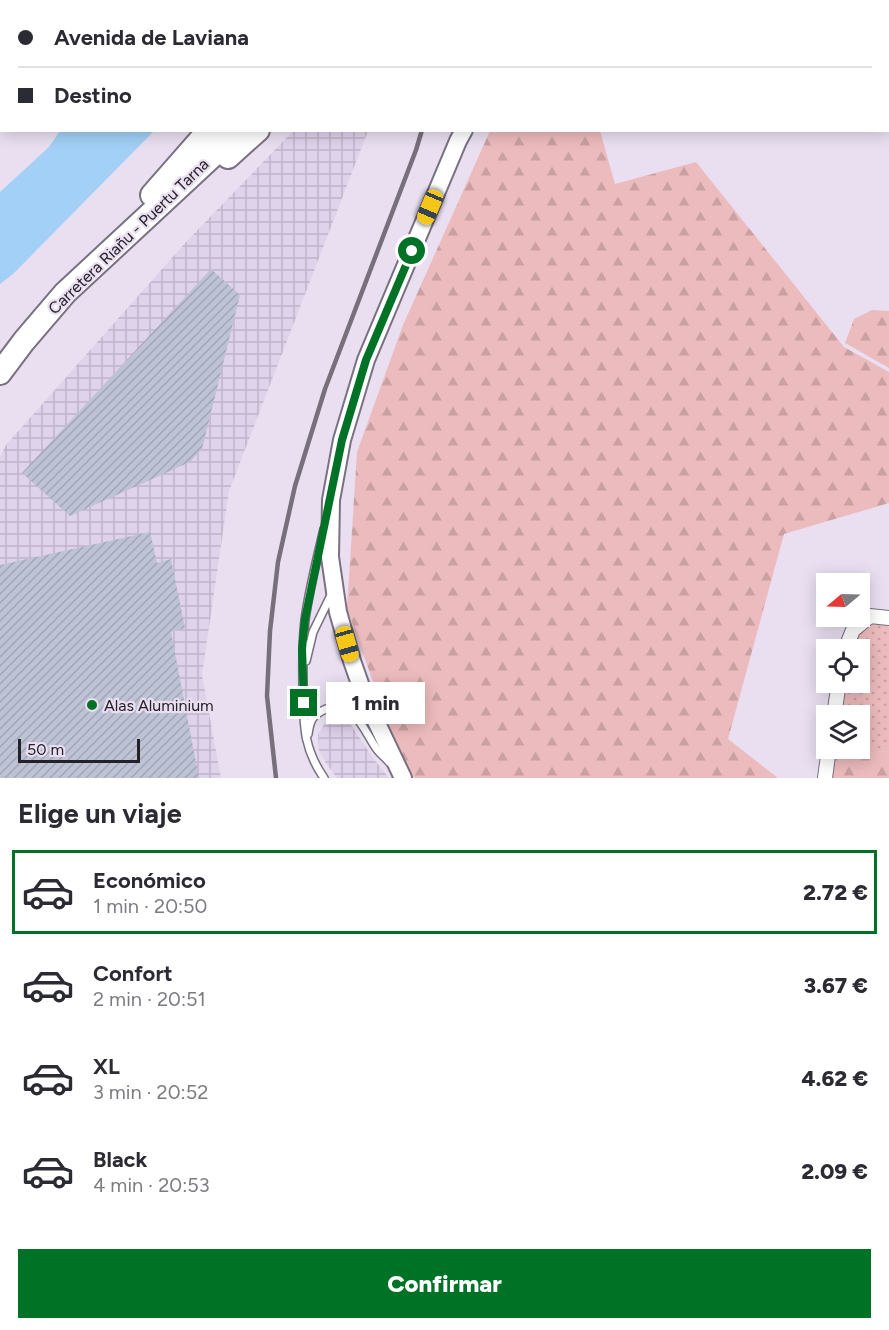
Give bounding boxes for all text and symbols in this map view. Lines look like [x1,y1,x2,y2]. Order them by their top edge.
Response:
text: Avenida de Laviana [54,24,249,51]
text: Destino [54,82,132,109]
street label: Carretera Riañu - Puertu Tarna [44,155,212,318]
car [415,187,445,227]
route start [398,237,425,264]
north arrow [816,573,870,627]
map controls [816,573,870,759]
car [333,624,361,664]
button: locate [816,639,870,693]
callout: 1 min [325,682,424,724]
route end [290,689,317,716]
text: 1 min [352,691,399,715]
place label: Alas Aluminium [104,696,214,715]
marker: Alas Aluminium [85,698,99,712]
button: layers [816,705,870,759]
scale bar [18,736,140,764]
text: 50 m [27,740,64,759]
text: Elige un viaje [18,797,182,830]
icon: car [21,865,75,919]
text: Económico [93,867,206,894]
text: 2.72 € [803,879,868,906]
text: 1 min · 20:50 [93,894,207,918]
icon: car [21,958,75,1012]
text: Confort [93,960,173,987]
text: 3.67 € [804,972,868,999]
text: 2 min · 20:51 [93,987,206,1011]
icon: car [21,1051,75,1105]
text: XL [93,1053,120,1080]
text: 4.62 € [801,1065,868,1092]
text: 3 min · 20:52 [93,1080,208,1104]
icon: car [21,1144,75,1198]
text: Black [93,1146,147,1173]
text: 2.09 € [801,1158,868,1185]
text: 4 min · 20:53 [93,1173,210,1197]
button: Confirmar [18,1249,871,1318]

